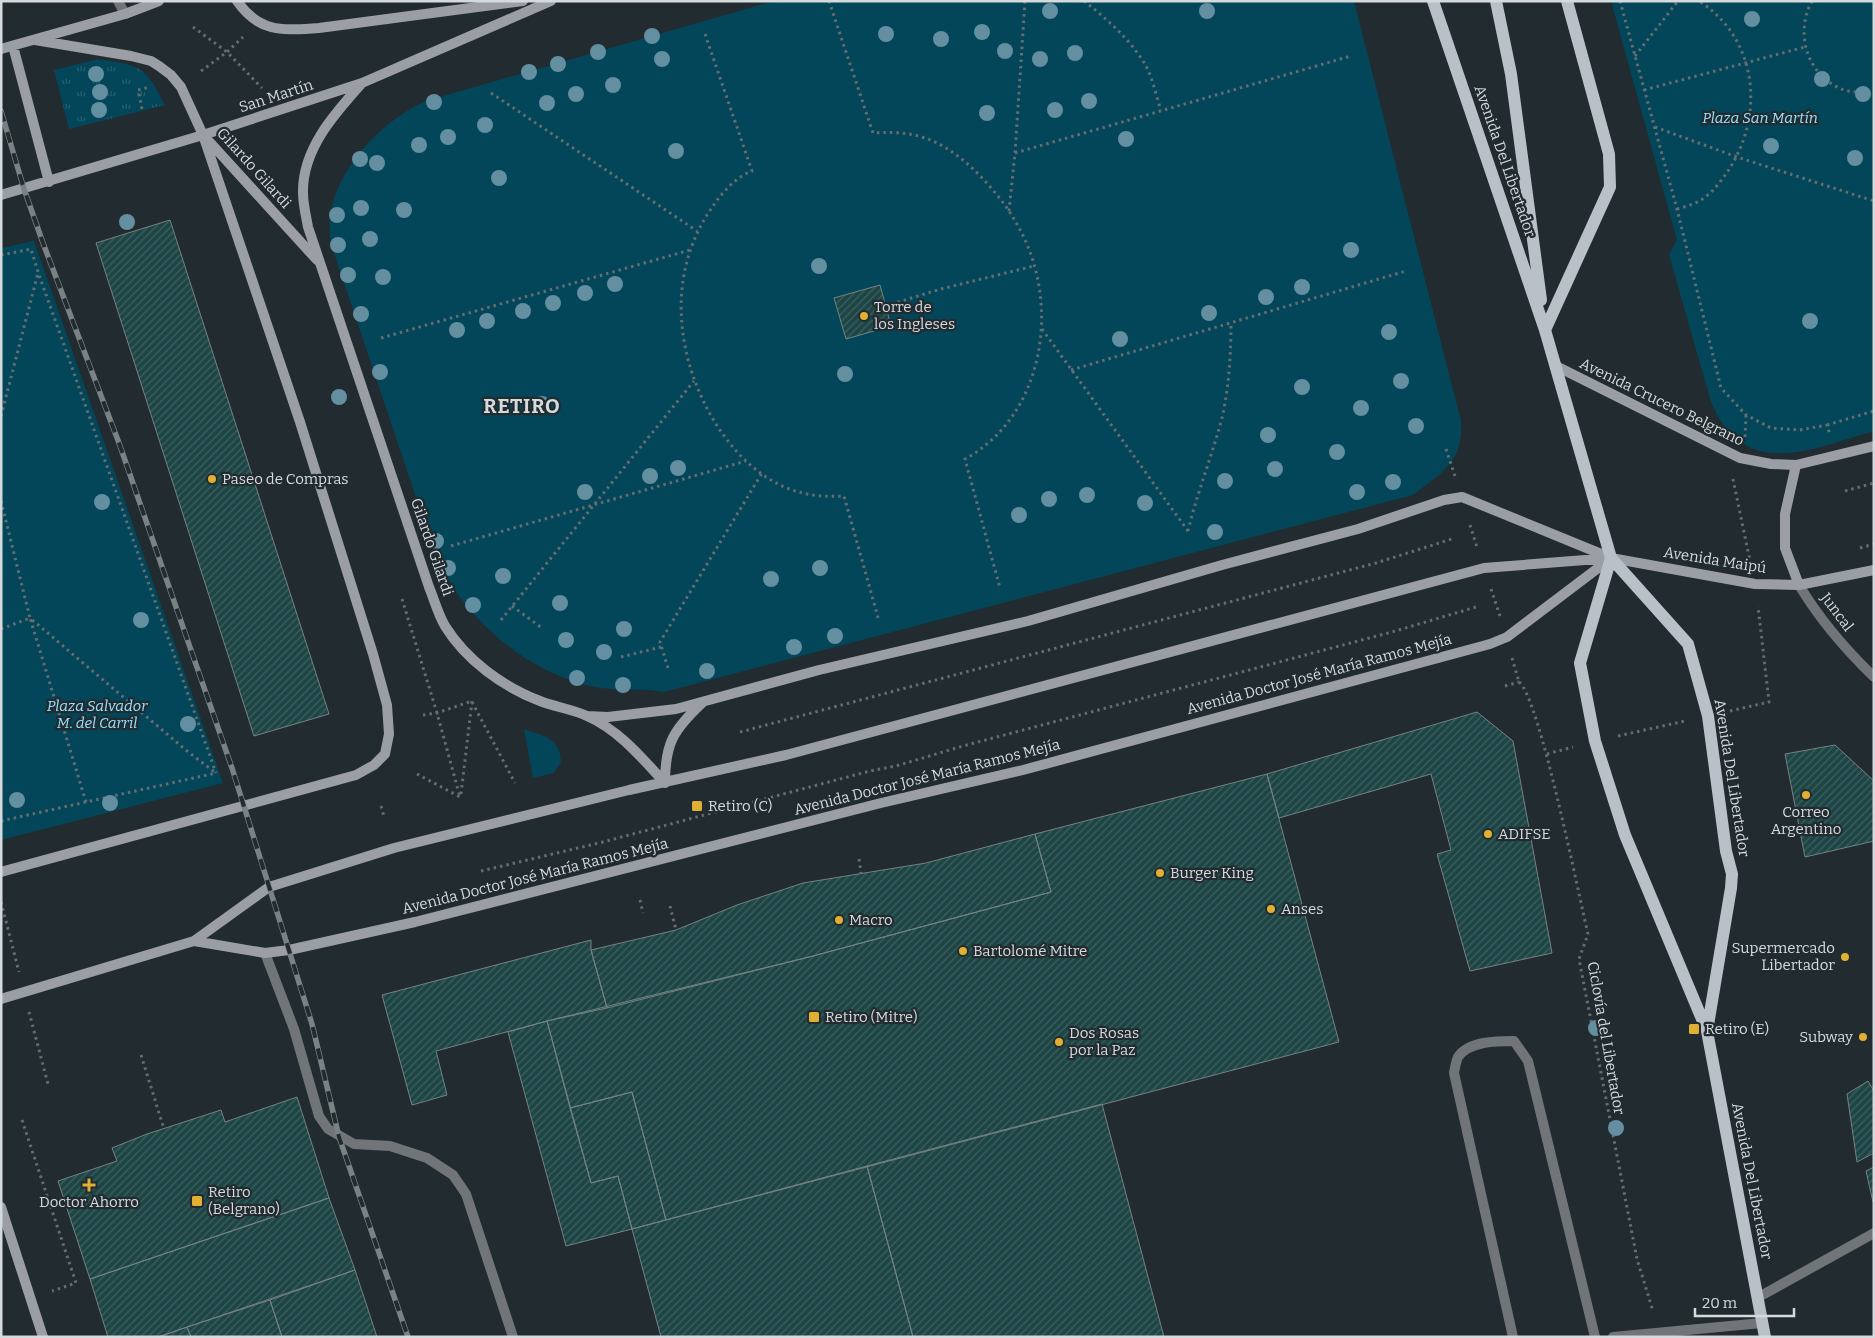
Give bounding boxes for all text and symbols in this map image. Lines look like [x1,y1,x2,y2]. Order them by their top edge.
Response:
street label: San Martín [237,75,316,116]
street label: Avenida Del Libertador [1471,83,1540,240]
park label: Plaza San Martín [1702,109,1818,127]
street label: Gilardo Gilardi [213,124,295,212]
place label: Torre de los Ingleses [874,298,955,333]
marker: Torre de los Ingleses [858,310,870,322]
street label: Avenida Crucero Belgrano [1577,354,1747,450]
district label: RETIRO [483,394,561,418]
place label: Paseo de Compras [222,470,349,488]
marker: Paseo de Compras [206,473,218,485]
street label: Gilardo Gilardi [407,496,457,599]
street label: Avenida Maipú [1662,543,1768,577]
street label: Juncal [1816,588,1857,635]
street label: Avenida Doctor José María Ramos Mejía [1185,630,1453,718]
park label: Plaza Salvador M. del Carril [47,697,148,732]
street label: Avenida Del Libertador [1711,698,1753,859]
street label: Avenida Doctor José María Ramos Mejía [792,735,1062,819]
marker: Correo Argentino [1800,789,1812,801]
place label: Retiro (C) [708,797,773,815]
marker: Retiro (C) [690,799,704,813]
place label: Correo Argentino [1771,803,1841,838]
place label: ADIFSE [1498,825,1551,843]
marker: ADIFSE [1482,828,1494,840]
street label: Avenida Doctor José María Ramos Mejía [400,834,670,918]
place label: Burger King [1170,864,1254,882]
marker: Burger King [1154,867,1166,879]
place label: Anses [1281,900,1323,918]
marker: Anses [1265,903,1277,915]
place label: Macro [849,911,893,929]
marker: Macro [833,914,845,926]
place label: Supermercado Libertador [1731,939,1835,974]
place label: Bartolomé Mitre [973,942,1087,960]
marker: Bartolomé Mitre [957,945,969,957]
marker: Supermercado Libertador [1839,951,1851,963]
street label: Ciclovía del Libertador [1584,960,1628,1116]
place label: Retiro (Mitre) [825,1008,918,1026]
marker: Retiro (Mitre) [807,1010,821,1024]
place label: Retiro (E) [1705,1020,1769,1038]
marker: Retiro (E) [1687,1022,1701,1036]
place label: Dos Rosas por la Paz [1069,1024,1139,1059]
place label: Subway [1799,1028,1853,1046]
marker: Subway [1857,1031,1869,1043]
marker: Dos Rosas por la Paz [1053,1036,1065,1048]
street label: Avenida Del Libertador [1728,1101,1776,1261]
marker: Doctor Ahorro [83,1179,95,1191]
place label: Retiro (Belgrano) [208,1183,280,1218]
place label: Doctor Ahorro [39,1193,139,1211]
marker: Retiro (Belgrano) [190,1194,204,1208]
scale bar [1695,1286,1794,1318]
text: 20 m [1702,1294,1738,1312]

